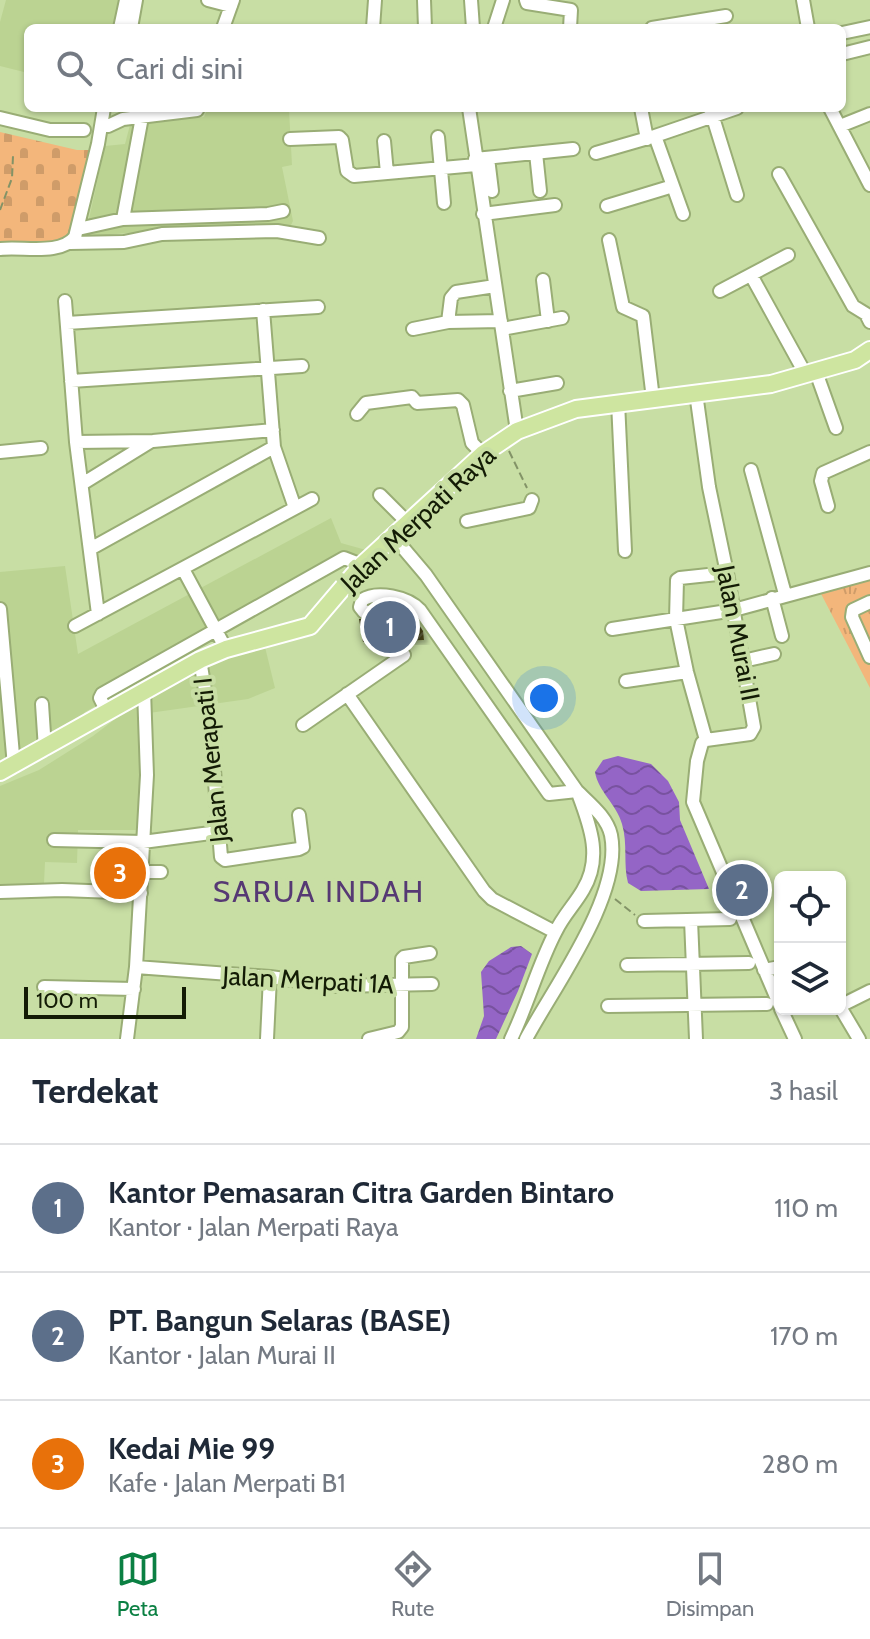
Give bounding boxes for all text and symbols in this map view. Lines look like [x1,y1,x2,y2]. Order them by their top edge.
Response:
search box [24,24,846,112]
icon: search [52,46,96,90]
text: Cari di sini [116,50,243,87]
street label: Jalan Merpati Raya [333,439,502,600]
street label: Jalan Murai II [709,562,767,704]
pin: 1 [364,597,416,657]
street label: Jalan Merapati I [186,676,236,845]
your location [524,678,564,718]
pin: 3 [94,843,146,903]
pin: 2 [716,860,768,920]
map controls [774,871,846,1015]
button: locate [774,871,846,943]
district label: SARUA INDAH [213,873,425,910]
button: layers [774,943,846,1015]
street label: Jalan Merpati 1A [221,959,394,1000]
scale bar [24,983,186,1019]
text: 100 m [36,987,98,1014]
text: Terdekat [32,1070,158,1112]
text: 3 hasil [769,1075,838,1107]
text: Kantor Pemasaran Citra Garden Bintaro [108,1174,614,1211]
text: 1 [53,1192,63,1224]
text: 110 m [774,1192,838,1224]
text: Kantor · Jalan Merpati Raya [108,1211,399,1243]
text: PT. Bangun Selaras (BASE) [108,1302,451,1339]
text: 2 [51,1320,65,1352]
text: 170 m [770,1320,838,1352]
text: Kantor · Jalan Murai II [108,1339,336,1371]
text: Kedai Mie 99 [108,1430,275,1467]
text: 3 [51,1448,65,1480]
text: 280 m [762,1448,838,1480]
text: Kafe · Jalan Merpati B1 [108,1467,346,1499]
tab: Peta [116,1547,160,1622]
tab: Rute [391,1547,435,1622]
tab: Disimpan [666,1547,754,1622]

